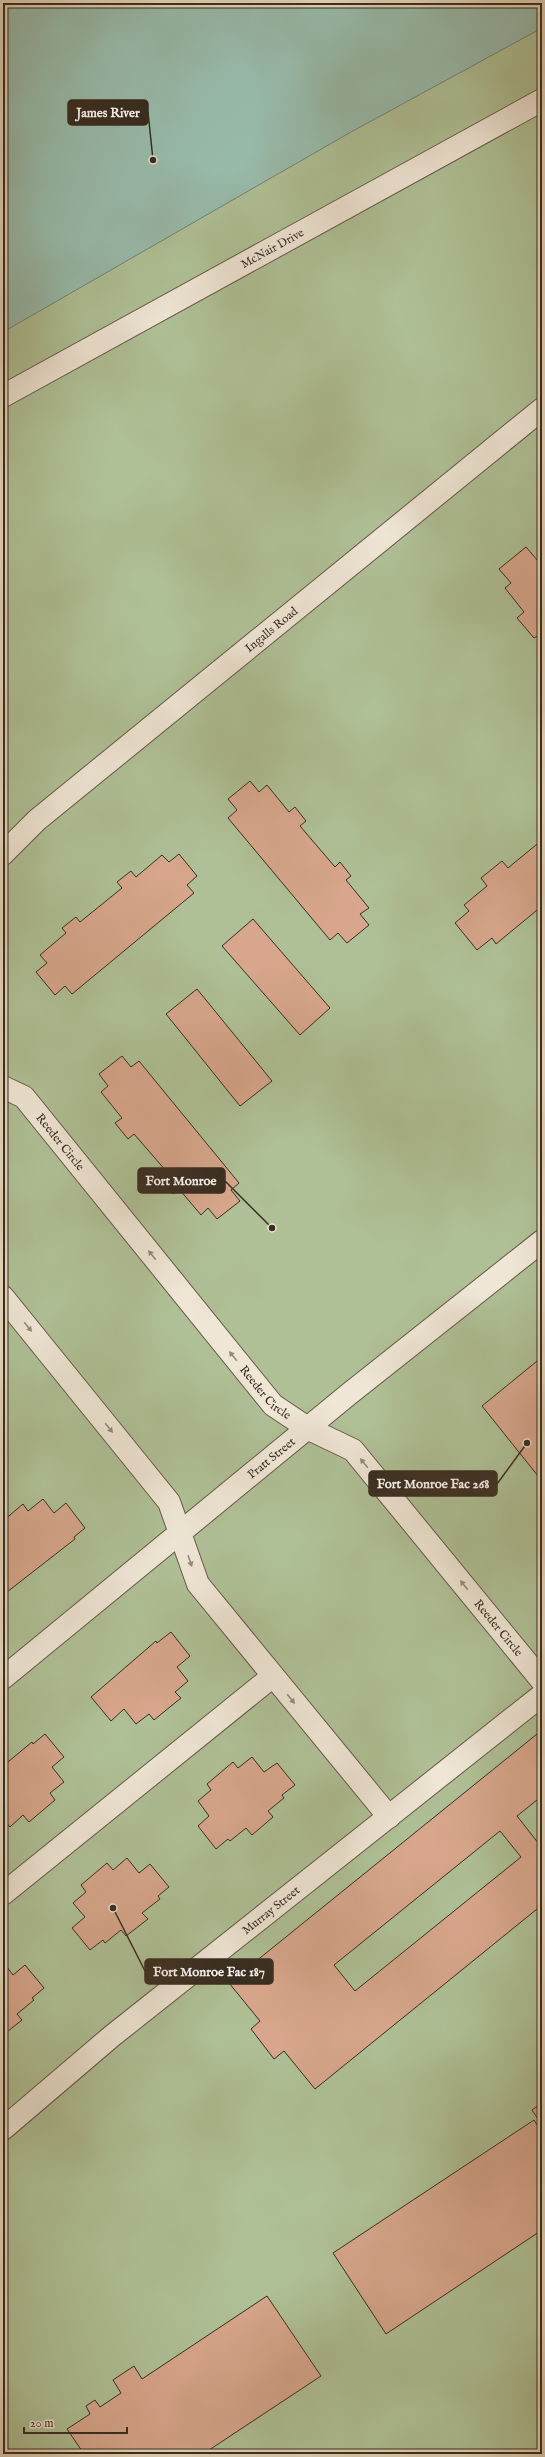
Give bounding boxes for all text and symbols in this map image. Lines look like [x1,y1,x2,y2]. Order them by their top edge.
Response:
callout: James River [68,100,148,125]
text: James River [74,105,140,122]
street label: McNair Drive [238,225,307,272]
street label: Ingalls Road [242,603,301,656]
street label: Reeder Circle [32,1111,88,1174]
callout: Fort Monroe [138,1168,225,1193]
text: Fort Monroe [146,1173,216,1190]
one-way arrow [147,1250,156,1261]
one-way arrow [23,1322,32,1332]
one-way arrow [229,1351,238,1362]
street label: Reeder Circle [236,1363,294,1423]
one-way arrow [105,1423,114,1434]
street label: Pratt Street [245,1434,298,1482]
one-way arrow [359,1458,368,1469]
callout: Fort Monroe Fac 268 [369,1471,497,1496]
text: Fort Monroe Fac 268 [377,1476,489,1493]
one-way arrow [187,1556,193,1568]
one-way arrow [460,1580,469,1591]
street label: Reeder Circle [470,1597,526,1660]
one-way arrow [287,1693,296,1704]
street label: Murray Street [239,1883,303,1938]
callout: Fort Monroe Fac 187 [145,1959,273,1984]
text: Fort Monroe Fac 187 [153,1964,265,1981]
scale bar [24,2409,127,2435]
text: 20 m [30,2416,53,2431]

